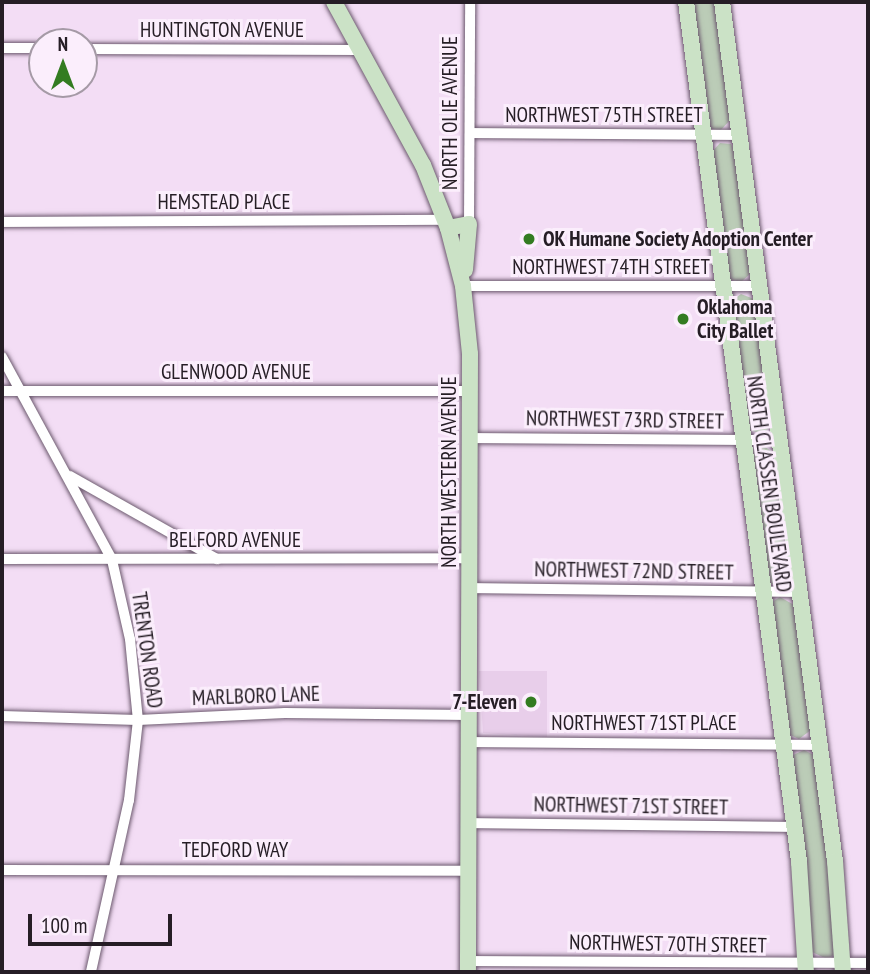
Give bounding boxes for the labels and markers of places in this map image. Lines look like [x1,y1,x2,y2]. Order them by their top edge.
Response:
place label: OK Humane Society Adoption Center [543,226,815,252]
marker: OK Humane Society Adoption Center [521,231,537,247]
place label: Oklahoma City Ballet [697,294,774,344]
marker: Oklahoma City Ballet [675,311,691,327]
place label: 7-Eleven [452,689,517,715]
marker: 7-Eleven [523,694,539,710]

